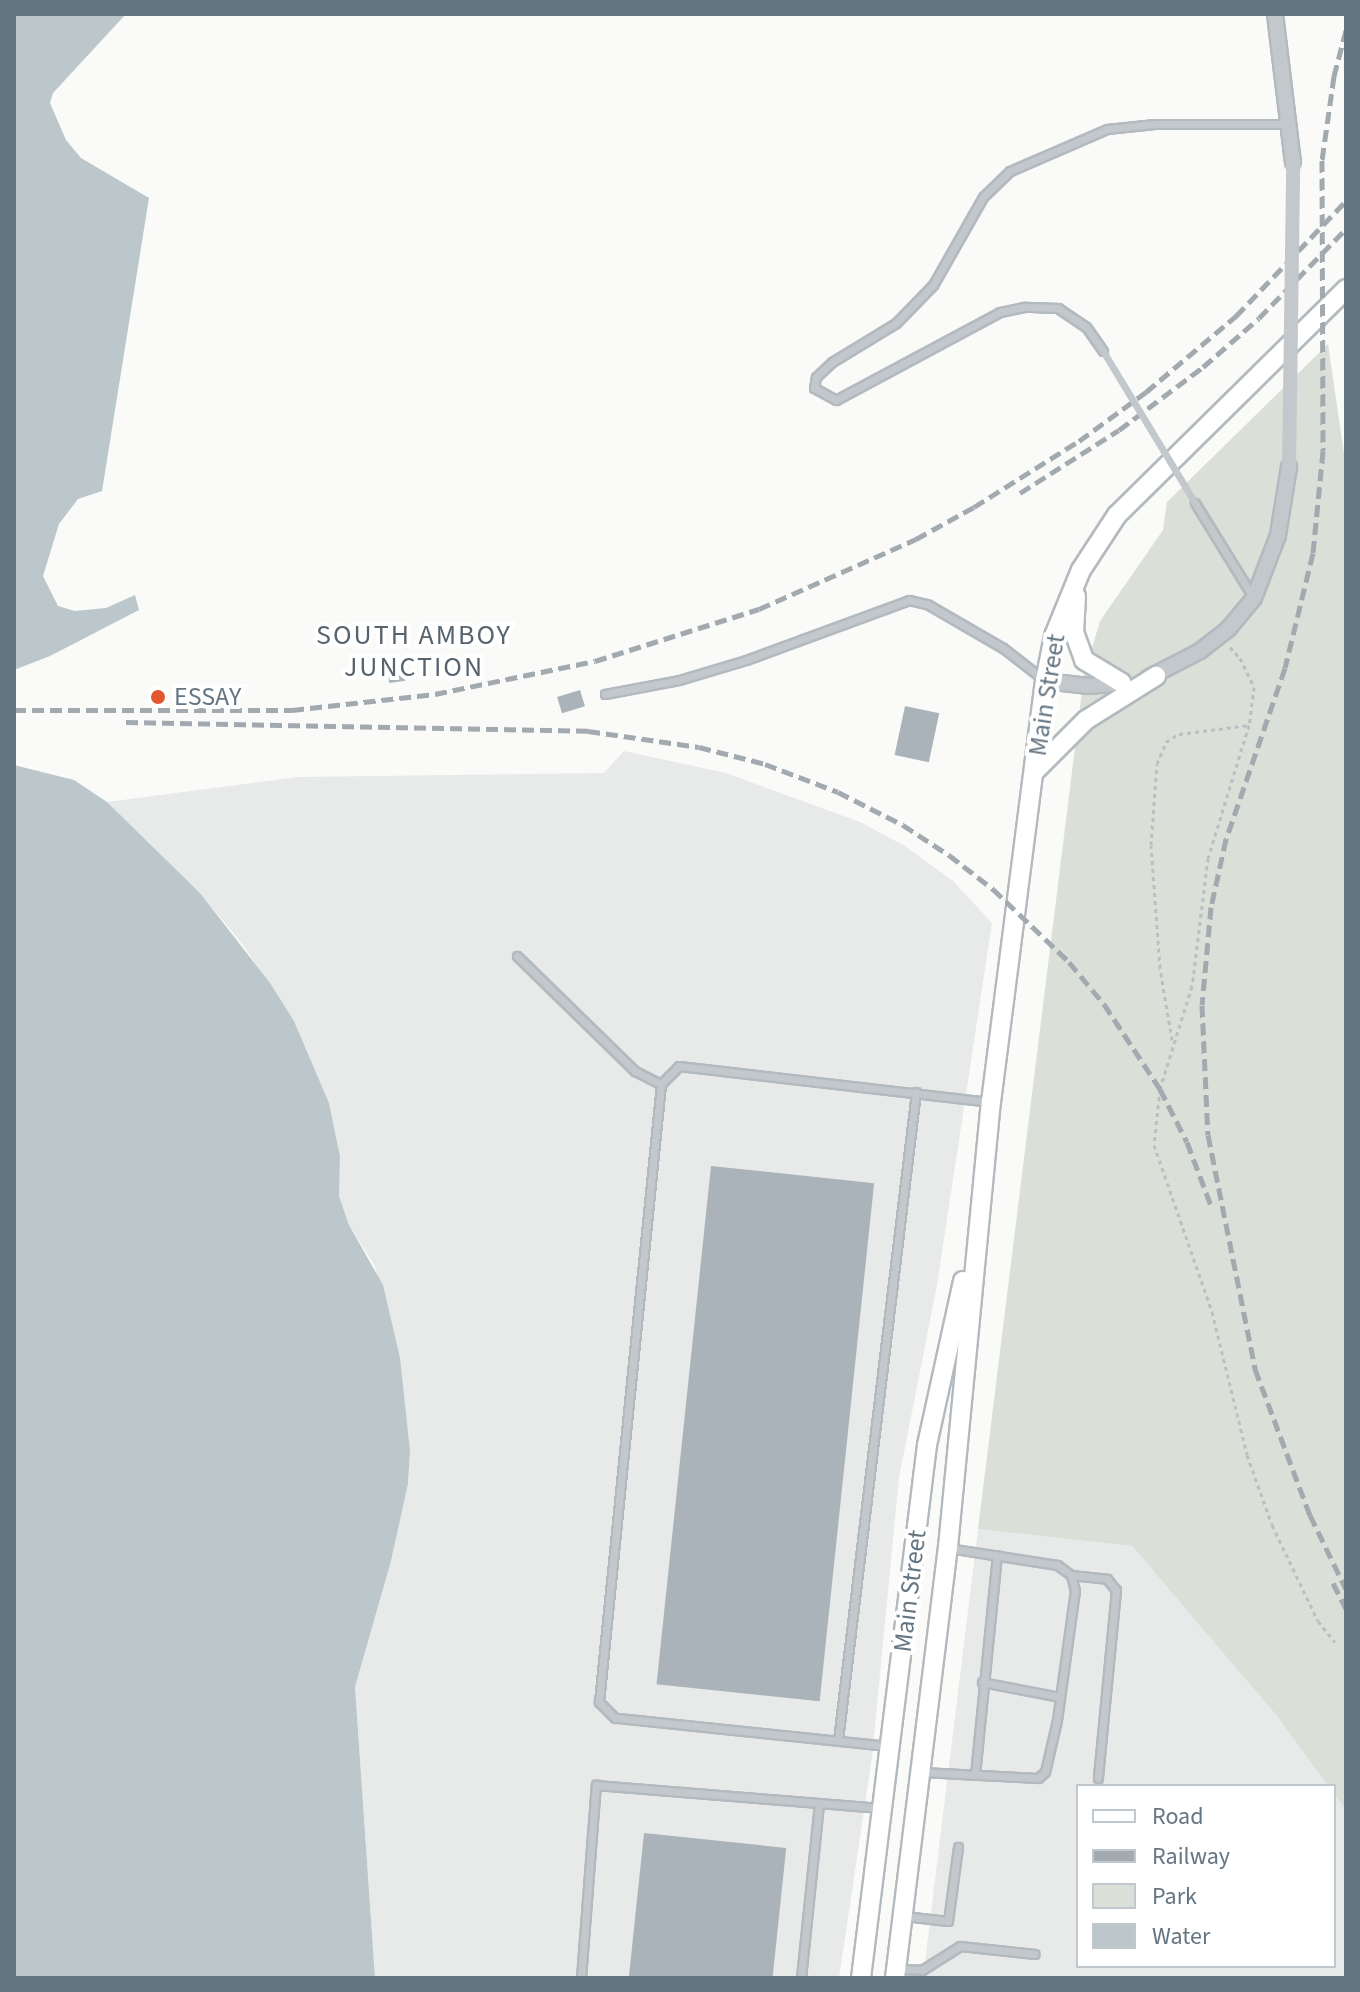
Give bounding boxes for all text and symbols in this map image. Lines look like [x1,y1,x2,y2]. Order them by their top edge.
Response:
district label: SOUTH AMBOY JUNCTION [316,618,512,684]
street label: Main Street [1022,632,1072,758]
place label: ESSAY [174,681,241,713]
marker: ESSAY [149,688,167,706]
street label: Main Street [887,1528,933,1654]
legend [1076,1784,1336,1968]
text: Road [1152,1799,1204,1834]
text: Railway [1152,1839,1230,1874]
text: Park [1152,1879,1197,1914]
text: Water [1152,1919,1210,1954]

